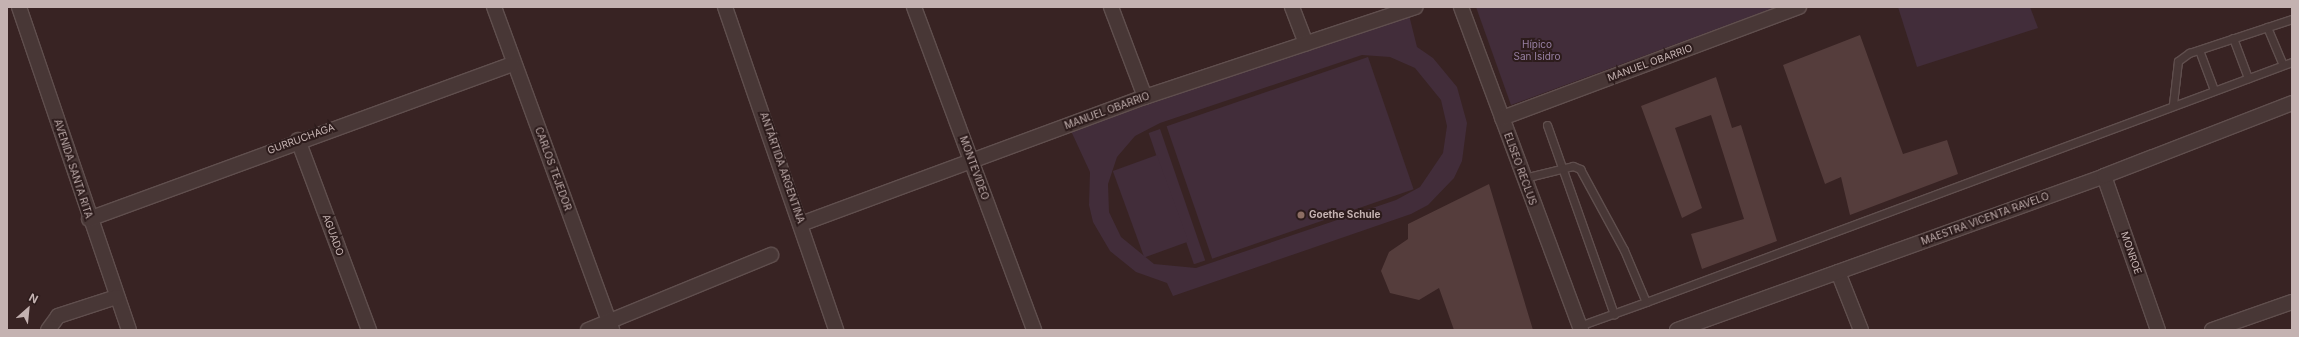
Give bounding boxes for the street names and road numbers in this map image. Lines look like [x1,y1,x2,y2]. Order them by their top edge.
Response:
street label: MANUEL OBARRIO [1606,42,1694,84]
street label: MANUEL OBARRIO [1063,90,1151,132]
street label: ANTÁRTIDA ARGENTINA [757,111,807,225]
street label: AVENIDA SANTA RITA [51,118,95,220]
street label: GURRUCHAGA [266,121,336,157]
street label: CARLOS TEJEDOR [532,126,574,212]
street label: ELISEO RECLUS [1501,131,1539,207]
street label: MONTEVIDEO [957,134,991,202]
street label: MAESTRA VICENTA RAVELO [1919,190,2051,248]
street label: AGUADO [320,213,346,257]
street label: MONROE [2118,230,2144,276]

